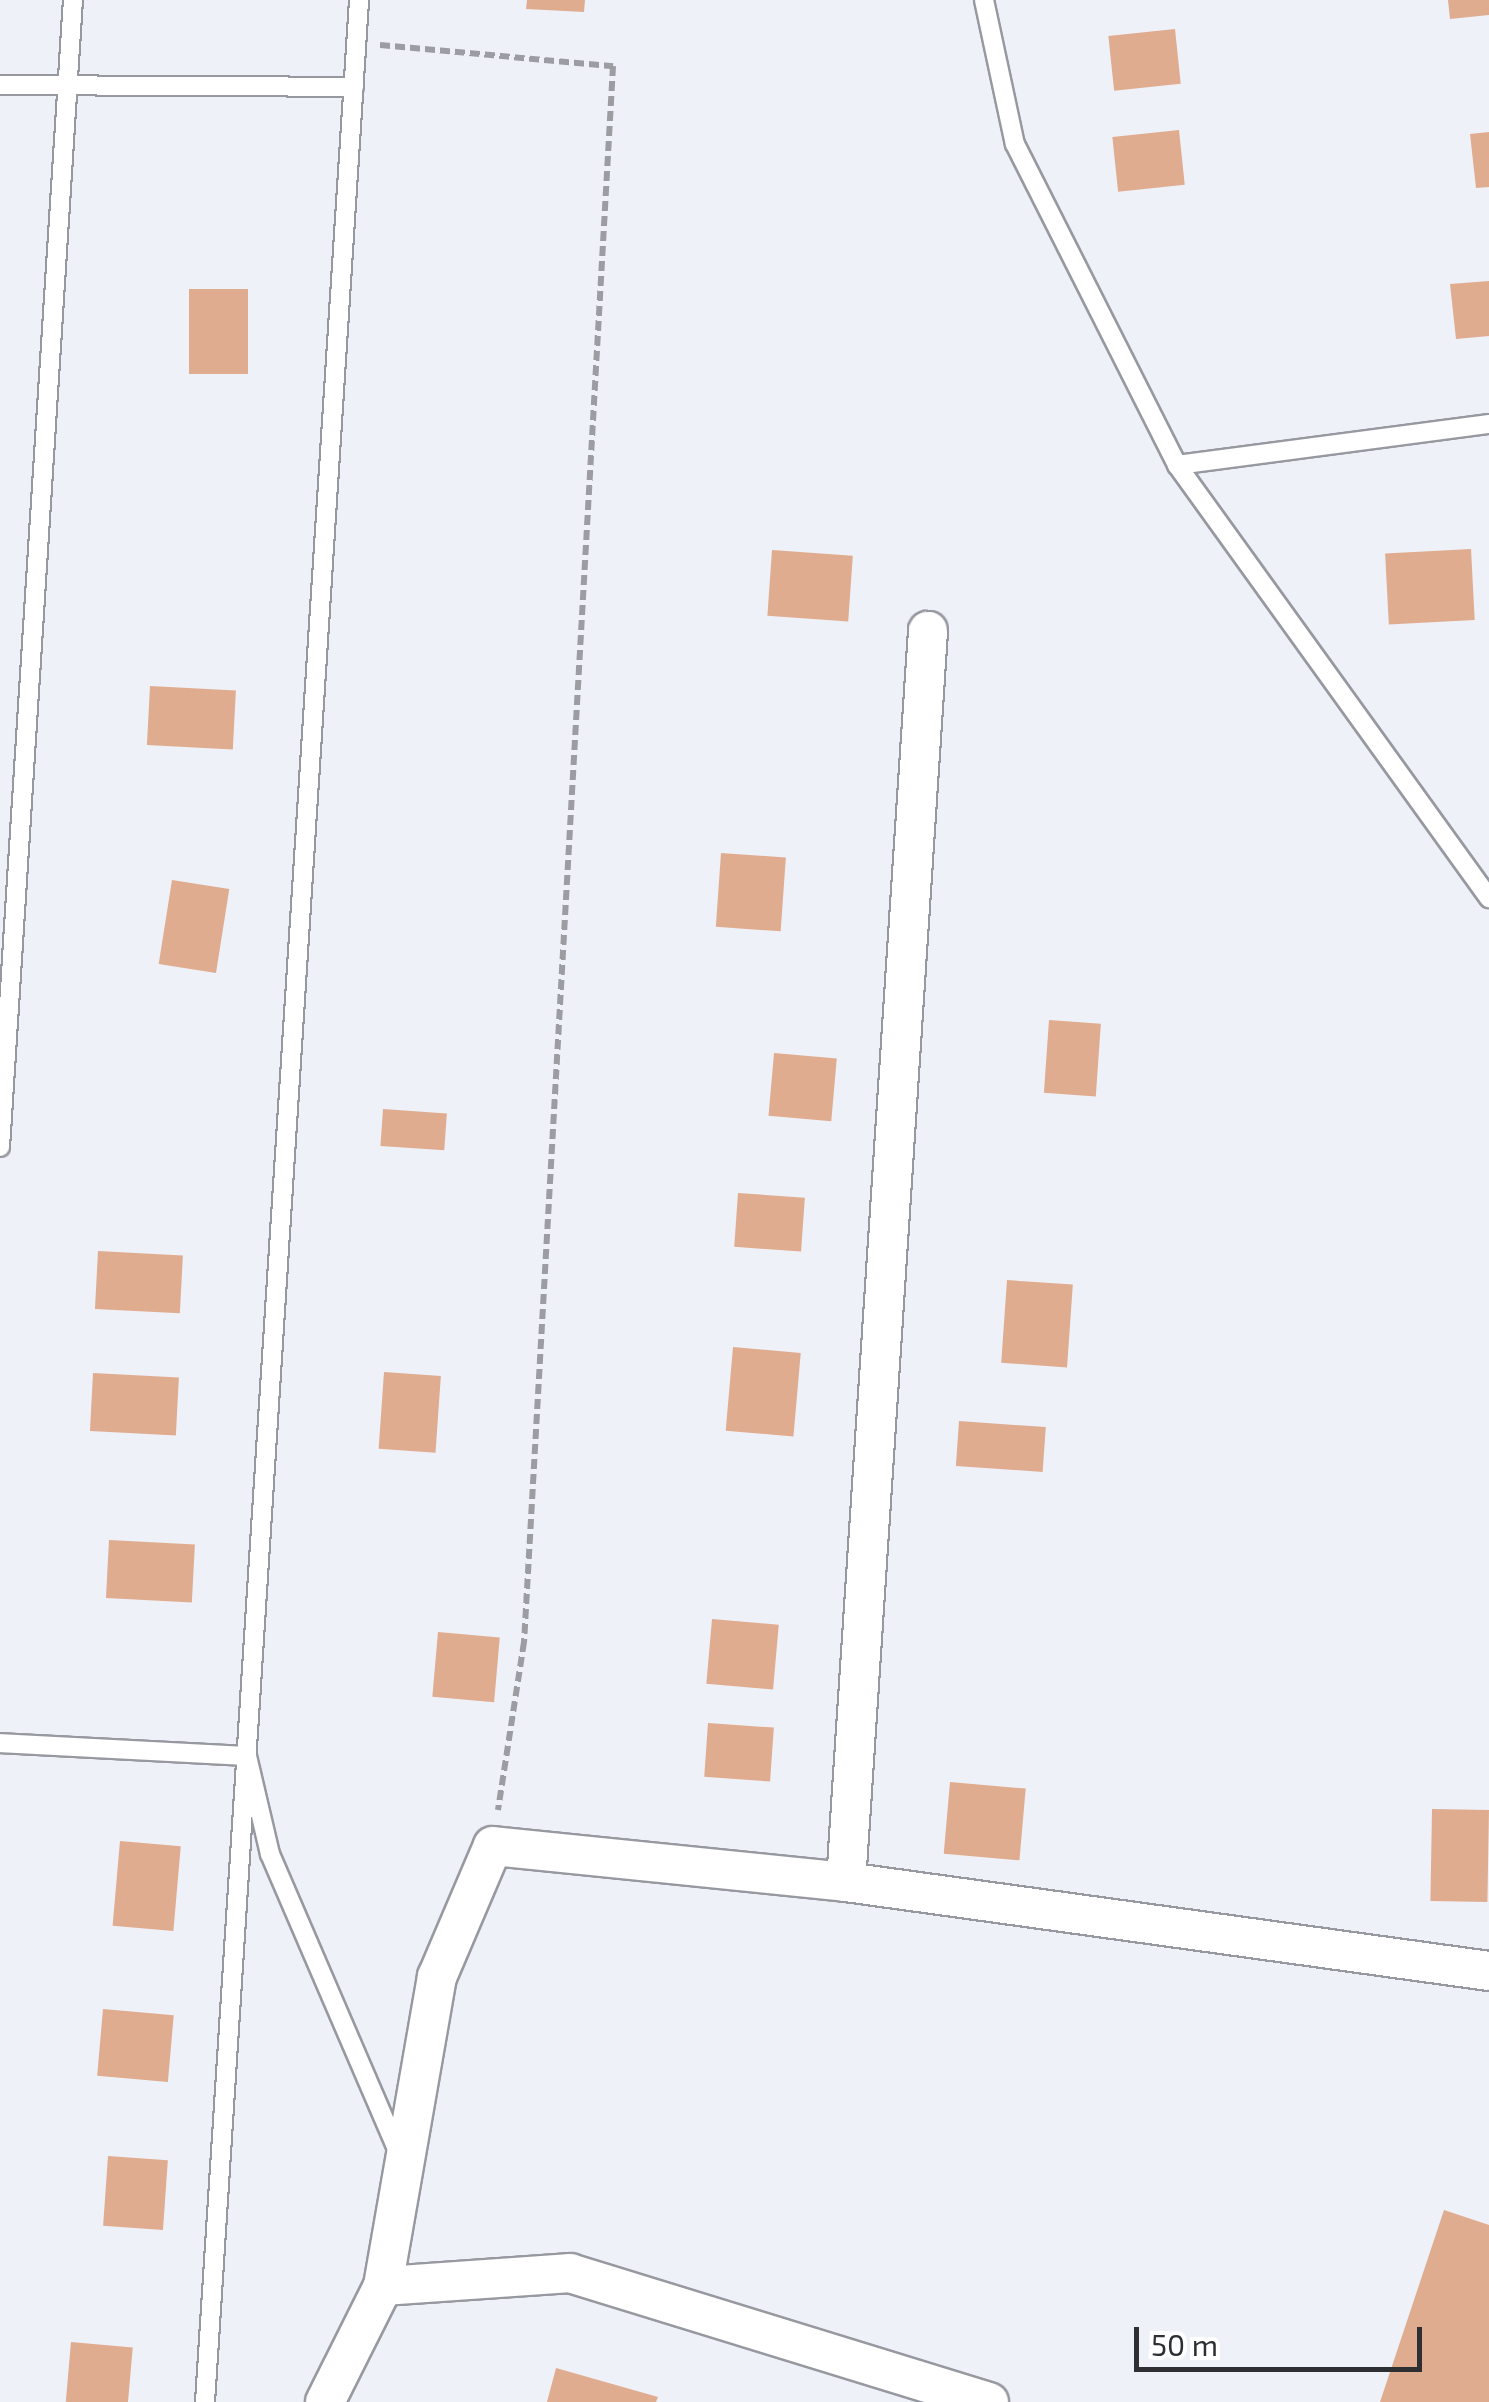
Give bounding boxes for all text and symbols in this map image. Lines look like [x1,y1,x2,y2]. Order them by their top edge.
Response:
scale bar [1139,2307,1426,2369]
text: 50 m [1151,2326,1218,2362]

